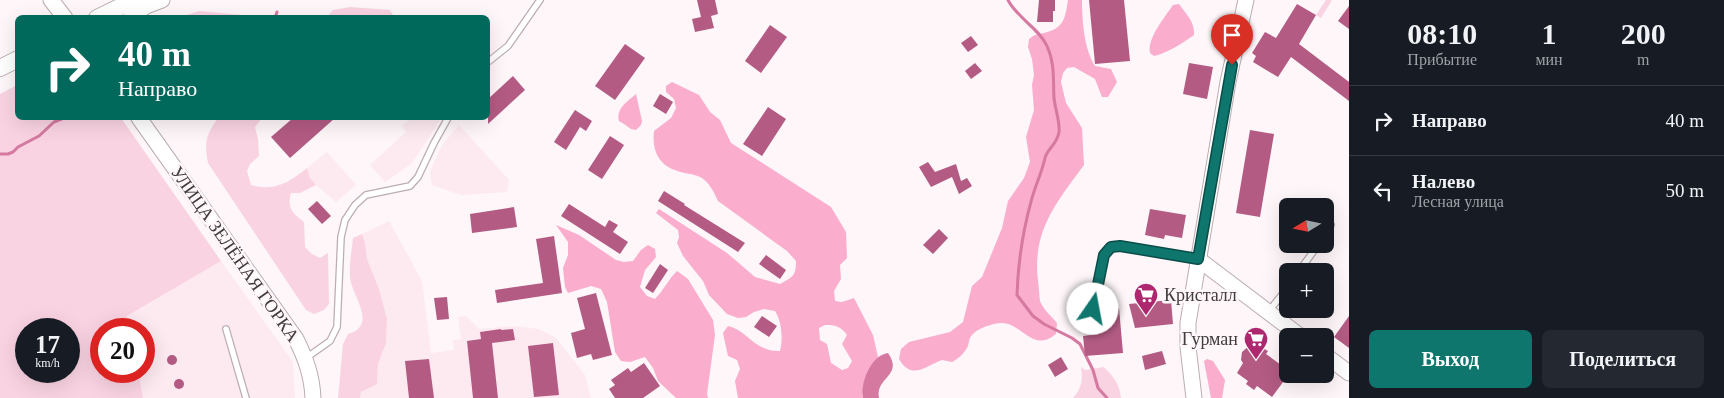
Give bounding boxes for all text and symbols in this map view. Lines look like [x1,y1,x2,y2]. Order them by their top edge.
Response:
pin [1211,14,1253,65]
text: 08:10 [1407,17,1477,50]
text: 1 [1542,17,1557,50]
text: 200 [1621,17,1666,50]
icon: arrive [1218,21,1246,49]
icon: right [35,35,100,100]
text: 40 m [118,35,191,74]
text: Прибытие [1407,51,1477,68]
text: мин [1535,51,1563,68]
text: m [1637,51,1650,68]
text: Направо [118,76,197,101]
icon: right [1369,107,1397,135]
text: Направо [1412,110,1487,131]
text: 40 m [1665,110,1704,131]
street label: УЛИЦА ЗЕЛЁНАЯ ГОРКА [167,162,303,346]
text: Налево [1412,171,1475,192]
icon: left [1369,177,1397,205]
text: 50 m [1665,180,1704,201]
text: Лесная улица [1412,193,1504,210]
north arrow [1279,198,1334,252]
map controls [1279,198,1334,383]
button: + [1279,263,1334,318]
position arrow [1066,282,1118,334]
supermarket icon: Кристалл [1133,282,1159,316]
place label: Кристалл [1164,285,1237,305]
speed limit sign: 20 [90,318,155,383]
supermarket icon: Гурман [1243,326,1269,360]
button: − [1279,328,1334,383]
place label: Гурман [1182,329,1238,349]
button: Выход [1369,330,1532,388]
button: Поделиться [1542,330,1704,388]
text: 17 [35,331,60,358]
text: km/h [35,356,60,370]

